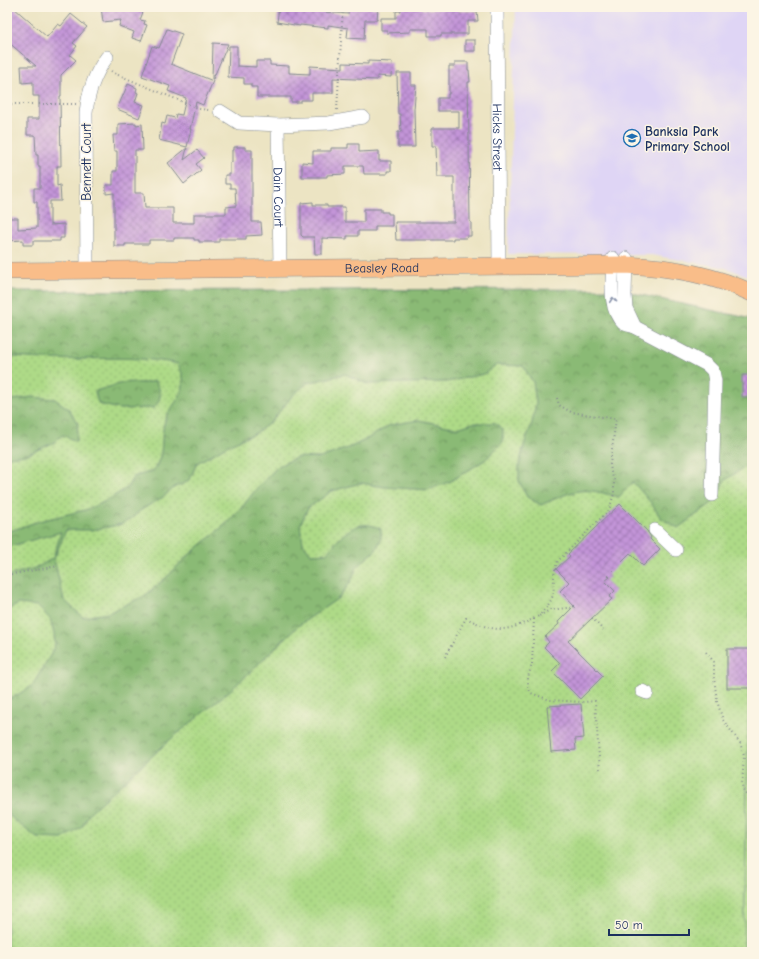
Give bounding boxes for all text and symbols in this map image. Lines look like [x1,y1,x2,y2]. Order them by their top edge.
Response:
street label: Hicks Street [490,103,505,172]
street label: Bennett Court [79,122,94,201]
place label: Banksia Park Primary School [645,124,730,154]
school or university icon: Banksia Park Primary School [622,128,642,148]
street label: Dain Court [271,167,286,228]
street label: Beasley Road [345,260,419,276]
one-way arrow [609,297,618,303]
scale bar [609,911,689,937]
text: 50 m [615,918,643,932]

